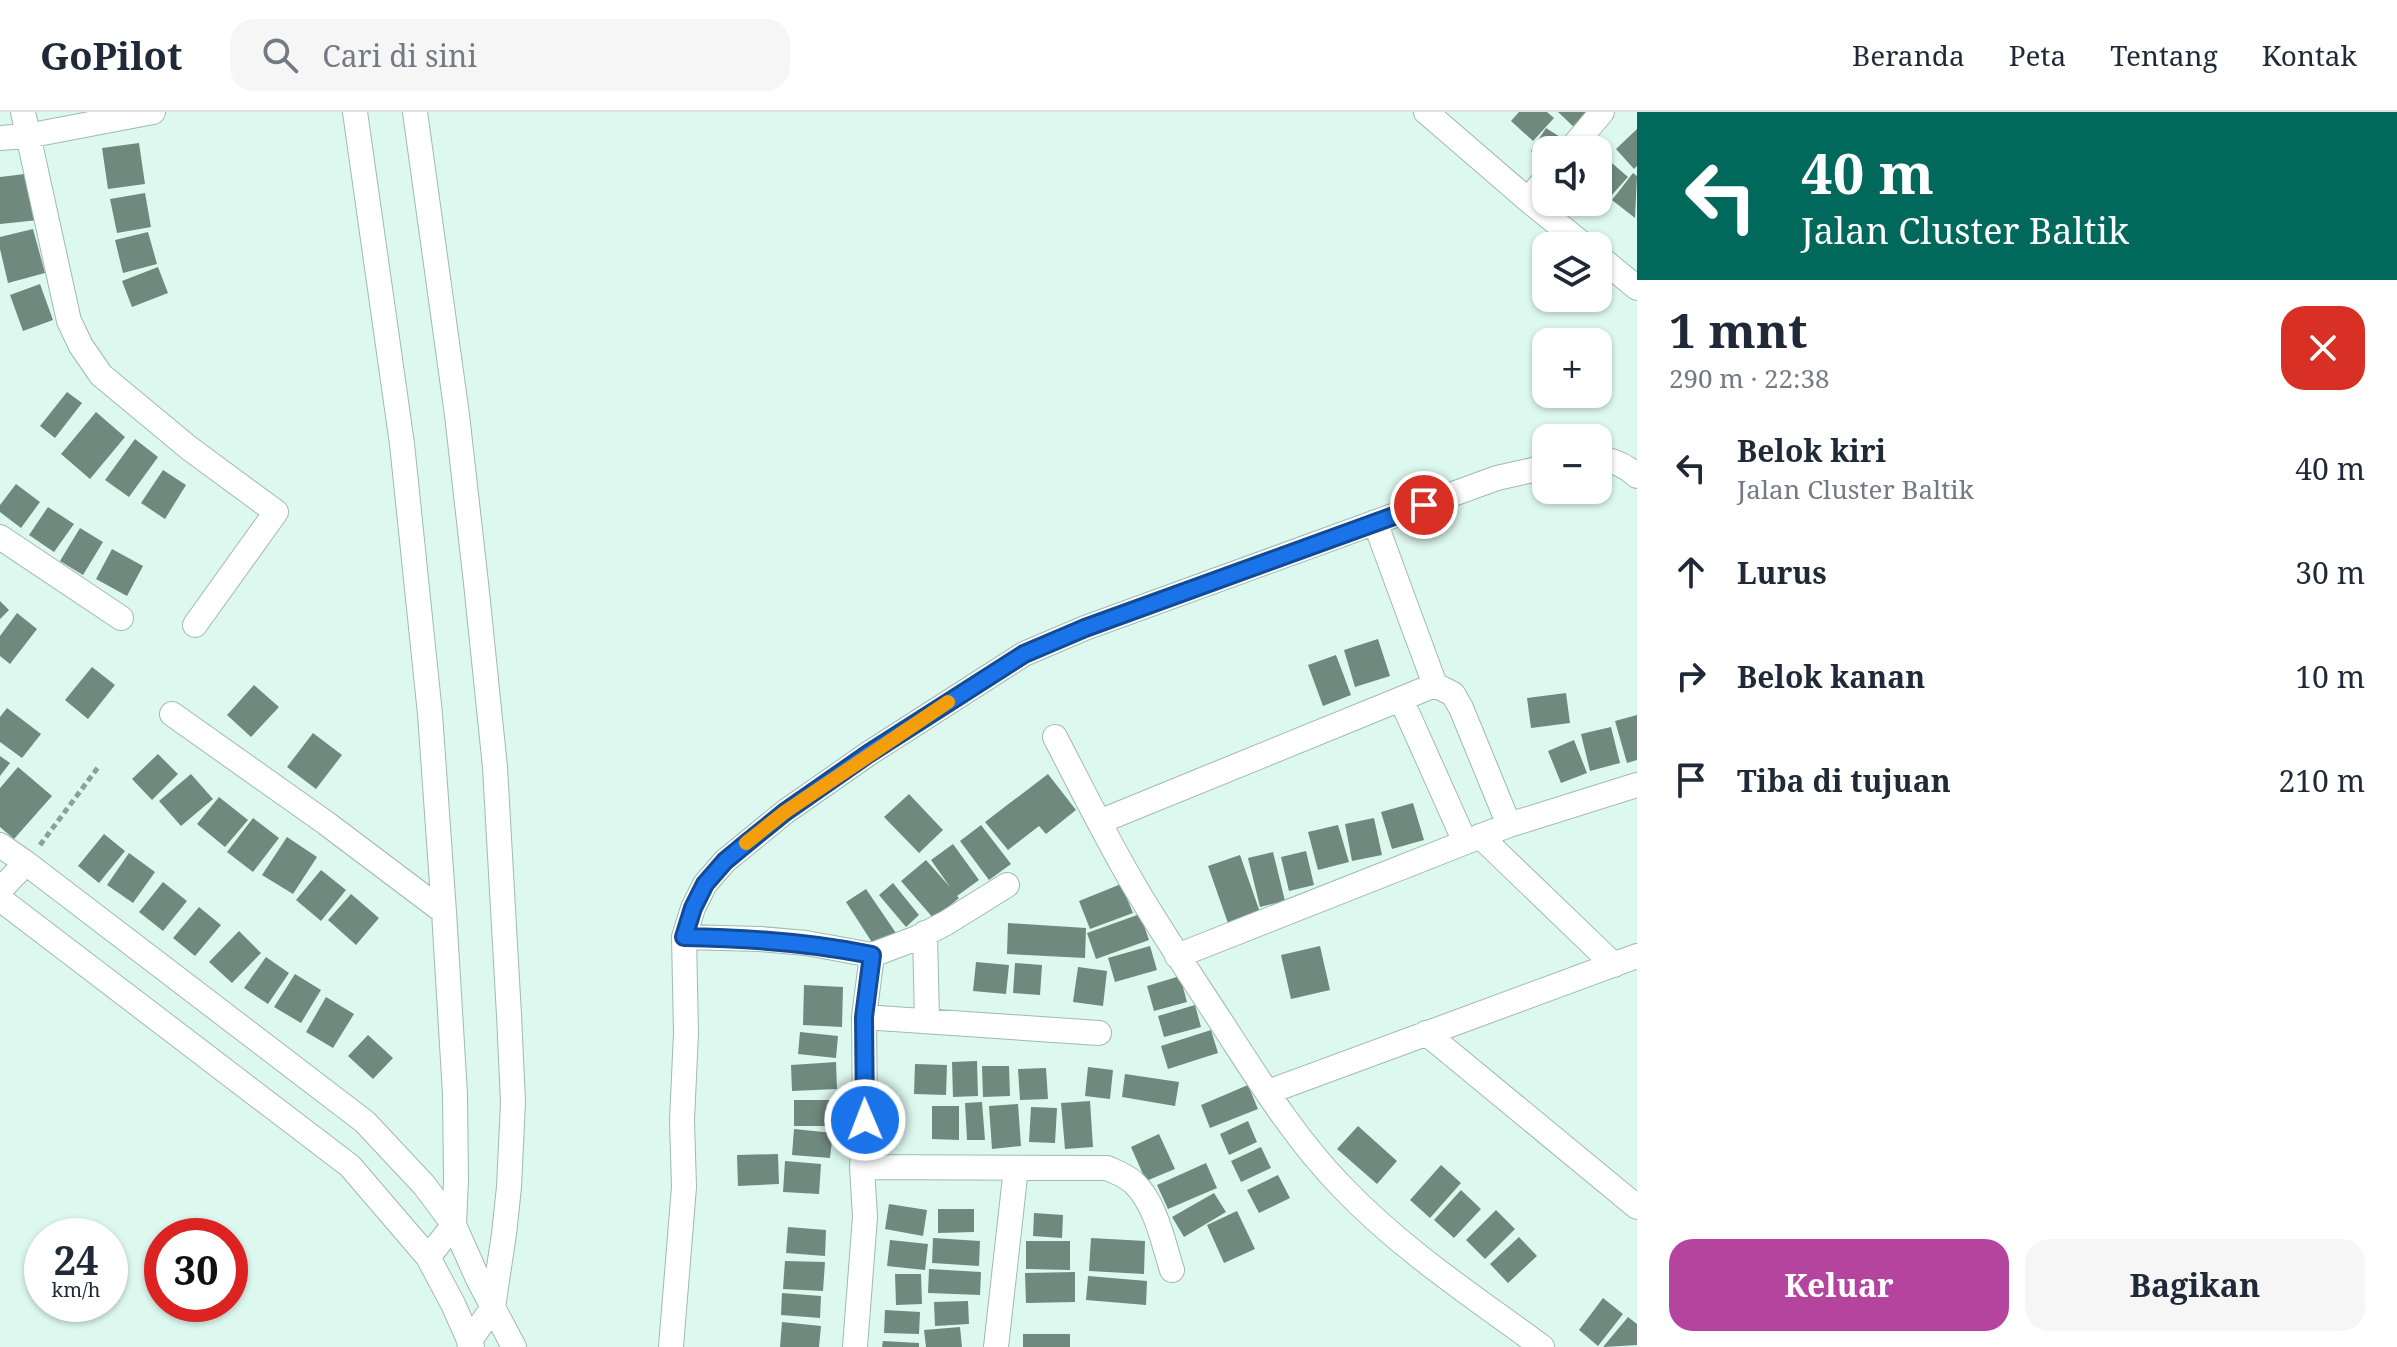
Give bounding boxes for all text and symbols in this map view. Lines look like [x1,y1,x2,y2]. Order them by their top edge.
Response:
search box [230,19,790,91]
text: GoPilot [40,29,182,81]
icon: search [258,33,302,77]
text: Cari di sini [322,35,477,76]
text: Beranda [1852,36,1965,74]
text: Peta [2009,36,2066,74]
text: Tentang [2110,36,2218,74]
text: Kontak [2262,36,2357,74]
text: 40 m [1801,134,1934,210]
map controls [1532,136,1612,504]
button: sound [1532,136,1612,216]
icon: left [1669,144,1773,248]
text: Jalan Cluster Baltik [1801,206,2129,255]
button: layers [1532,232,1612,312]
text: 1 mnt [1669,297,1807,362]
button: close [2281,306,2365,390]
button: + [1532,328,1612,408]
text: 290 m · 22:38 [1669,360,1830,396]
button: − [1532,424,1612,504]
text: Belok kiri [1737,430,1886,471]
icon: left [1669,446,1713,490]
text: 40 m [2295,448,2365,489]
pin [1390,471,1458,539]
text: Jalan Cluster Baltik [1737,471,1974,507]
icon: arrive [1402,483,1446,527]
icon: ahead [1669,550,1713,594]
text: Lurus [1737,552,1827,593]
text: 30 m [2295,552,2365,593]
icon: right [1669,654,1713,698]
text: Belok kanan [1737,656,1925,697]
text: 10 m [2295,656,2365,697]
icon: arrive [1669,758,1713,802]
text: Tiba di tujuan [1737,760,1951,801]
text: 210 m [2279,760,2365,801]
position arrow [823,1078,907,1162]
speed limit sign: 30 [144,1218,248,1322]
text: 24 [53,1232,99,1287]
button: Keluar [1669,1239,2009,1331]
button: Bagikan [2025,1239,2365,1331]
text: km/h [51,1276,101,1303]

